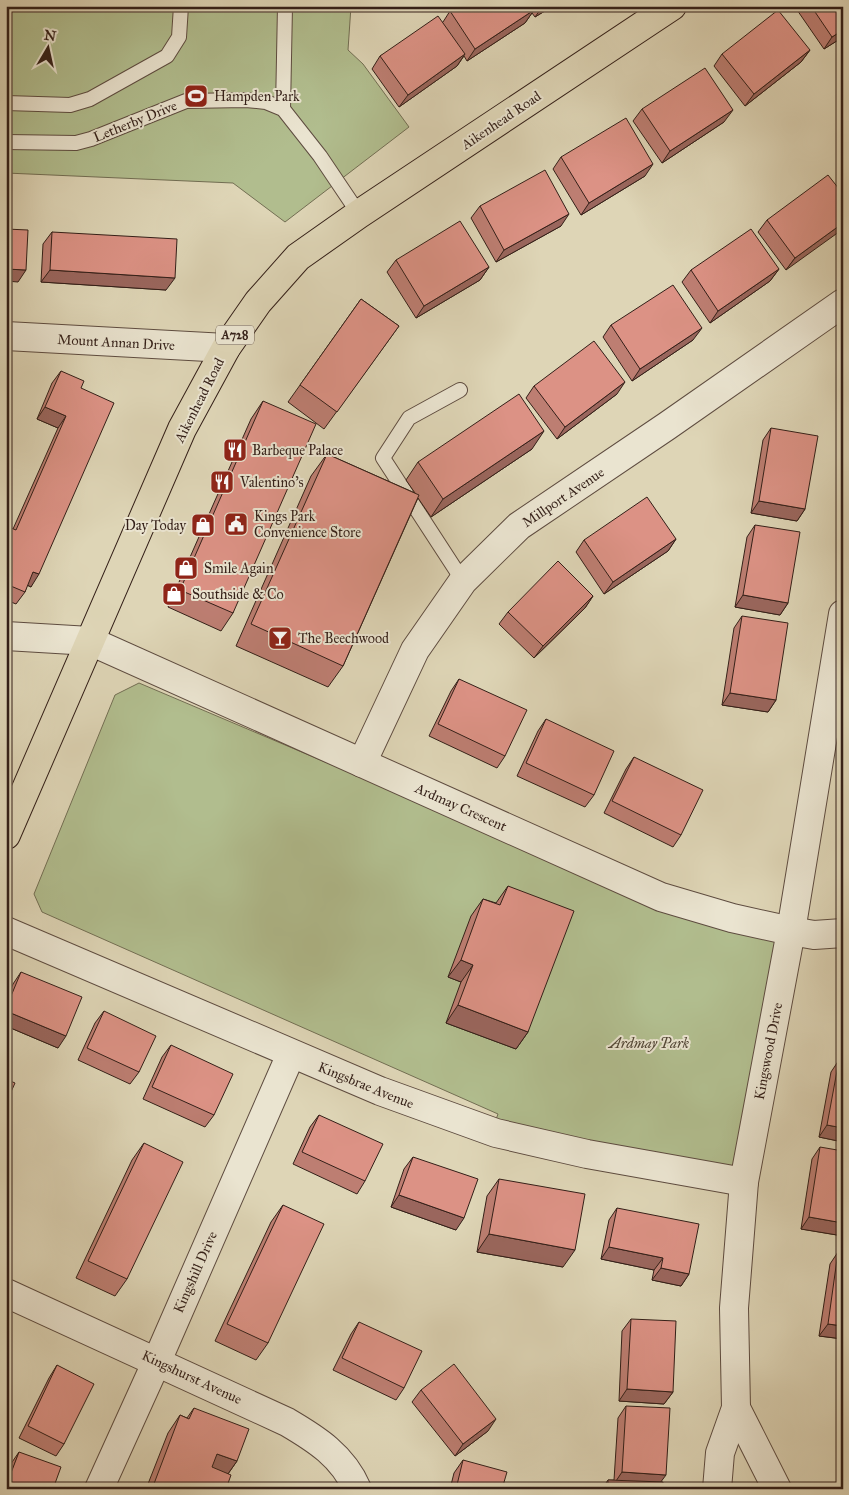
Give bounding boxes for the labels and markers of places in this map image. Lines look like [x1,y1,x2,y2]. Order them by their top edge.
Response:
sports icon: Hampden Park [183,83,209,109]
place label: Hampden Park [214,88,300,105]
restaurant icon: Barbeque Palace [222,437,248,463]
place label: Barbeque Palace [252,442,343,460]
restaurant icon: Valentino's [209,469,235,495]
place label: Valentino's [239,474,304,491]
place label: Kings Park Convenience Store [254,508,361,541]
public building icon: Kings Park Convenience Store [223,511,249,537]
shop icon: Day Today [190,512,216,538]
place label: Day Today [125,517,186,534]
shop icon: Smile Again [173,555,199,581]
place label: Smile Again [204,560,274,577]
shop icon: Southside & Co [161,581,187,607]
place label: Southside & Co [192,586,284,603]
bar icon: The Beechwood [267,625,293,651]
place label: The Beechwood [298,630,389,647]

